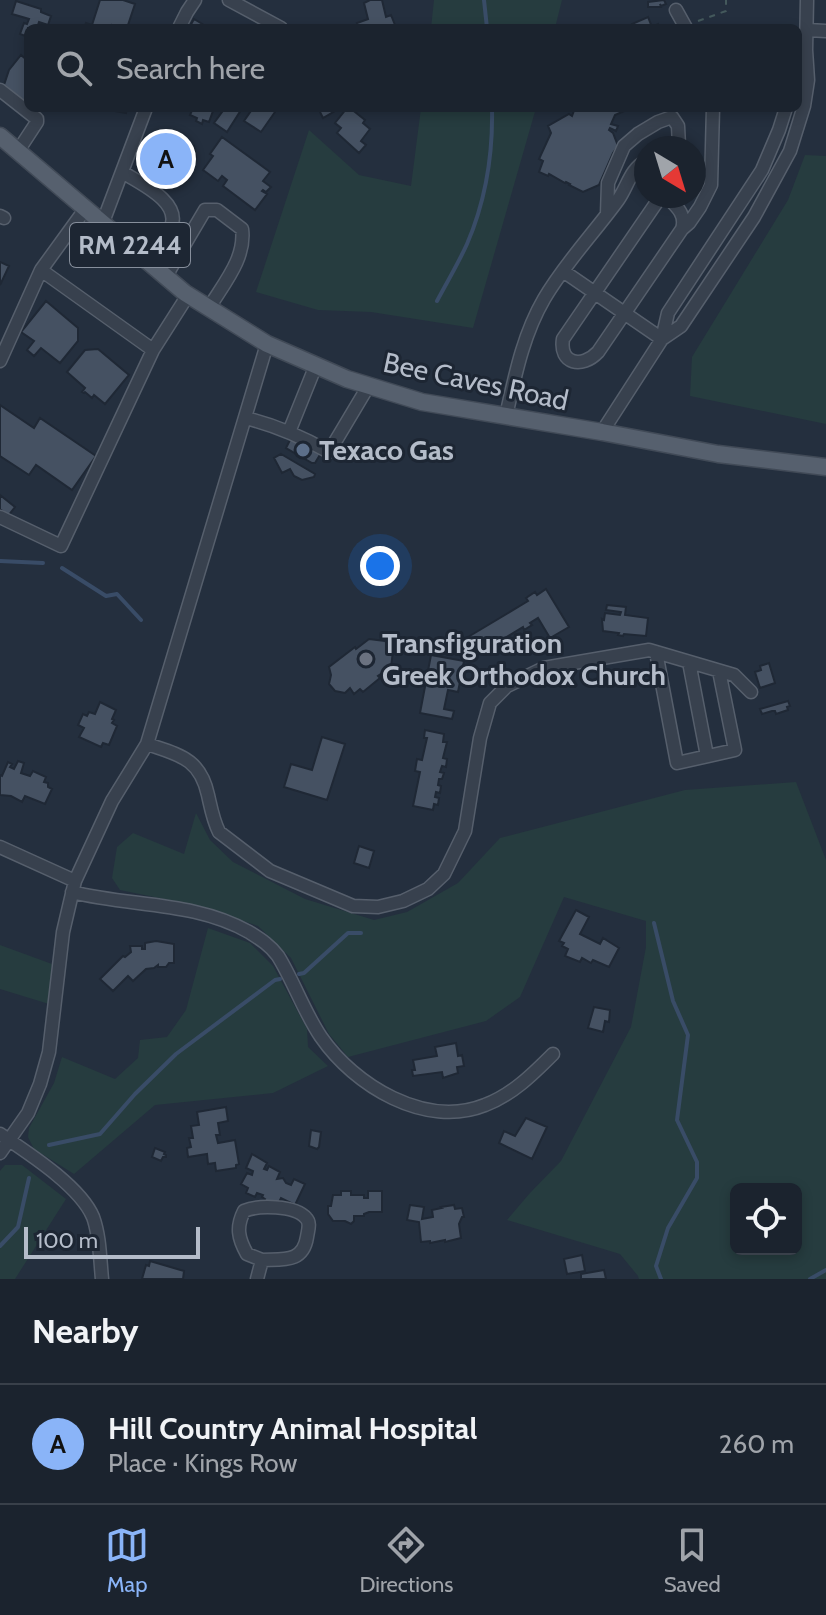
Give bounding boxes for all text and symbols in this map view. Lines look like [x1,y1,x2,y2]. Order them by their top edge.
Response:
search box [24,24,802,112]
icon: search [52,46,96,90]
text: Search here [116,50,265,87]
pin: A [140,129,192,189]
north arrow [634,136,706,208]
road number: RM 2244 [70,223,190,267]
street label: Bee Caves Road [380,345,572,417]
place label: Texaco Gas [319,433,454,467]
marker: Texaco Gas [294,441,312,459]
your location [360,546,400,586]
place label: Transfiguration Greek Orthodox Church [382,626,666,692]
marker: Transfiguration Greek Orthodox Church [357,650,375,668]
map controls [730,1183,802,1255]
button: locate [730,1183,802,1255]
scale bar [24,1223,200,1259]
text: 100 m [36,1227,98,1254]
text: Nearby [32,1310,139,1352]
text: Hill Country Animal Hospital [108,1410,477,1447]
text: A [50,1428,66,1460]
text: 260 m [719,1428,794,1460]
text: Place · Kings Row [108,1447,297,1479]
tab: Map [105,1523,149,1598]
tab: Directions [359,1523,453,1598]
tab: Saved [664,1523,721,1598]

